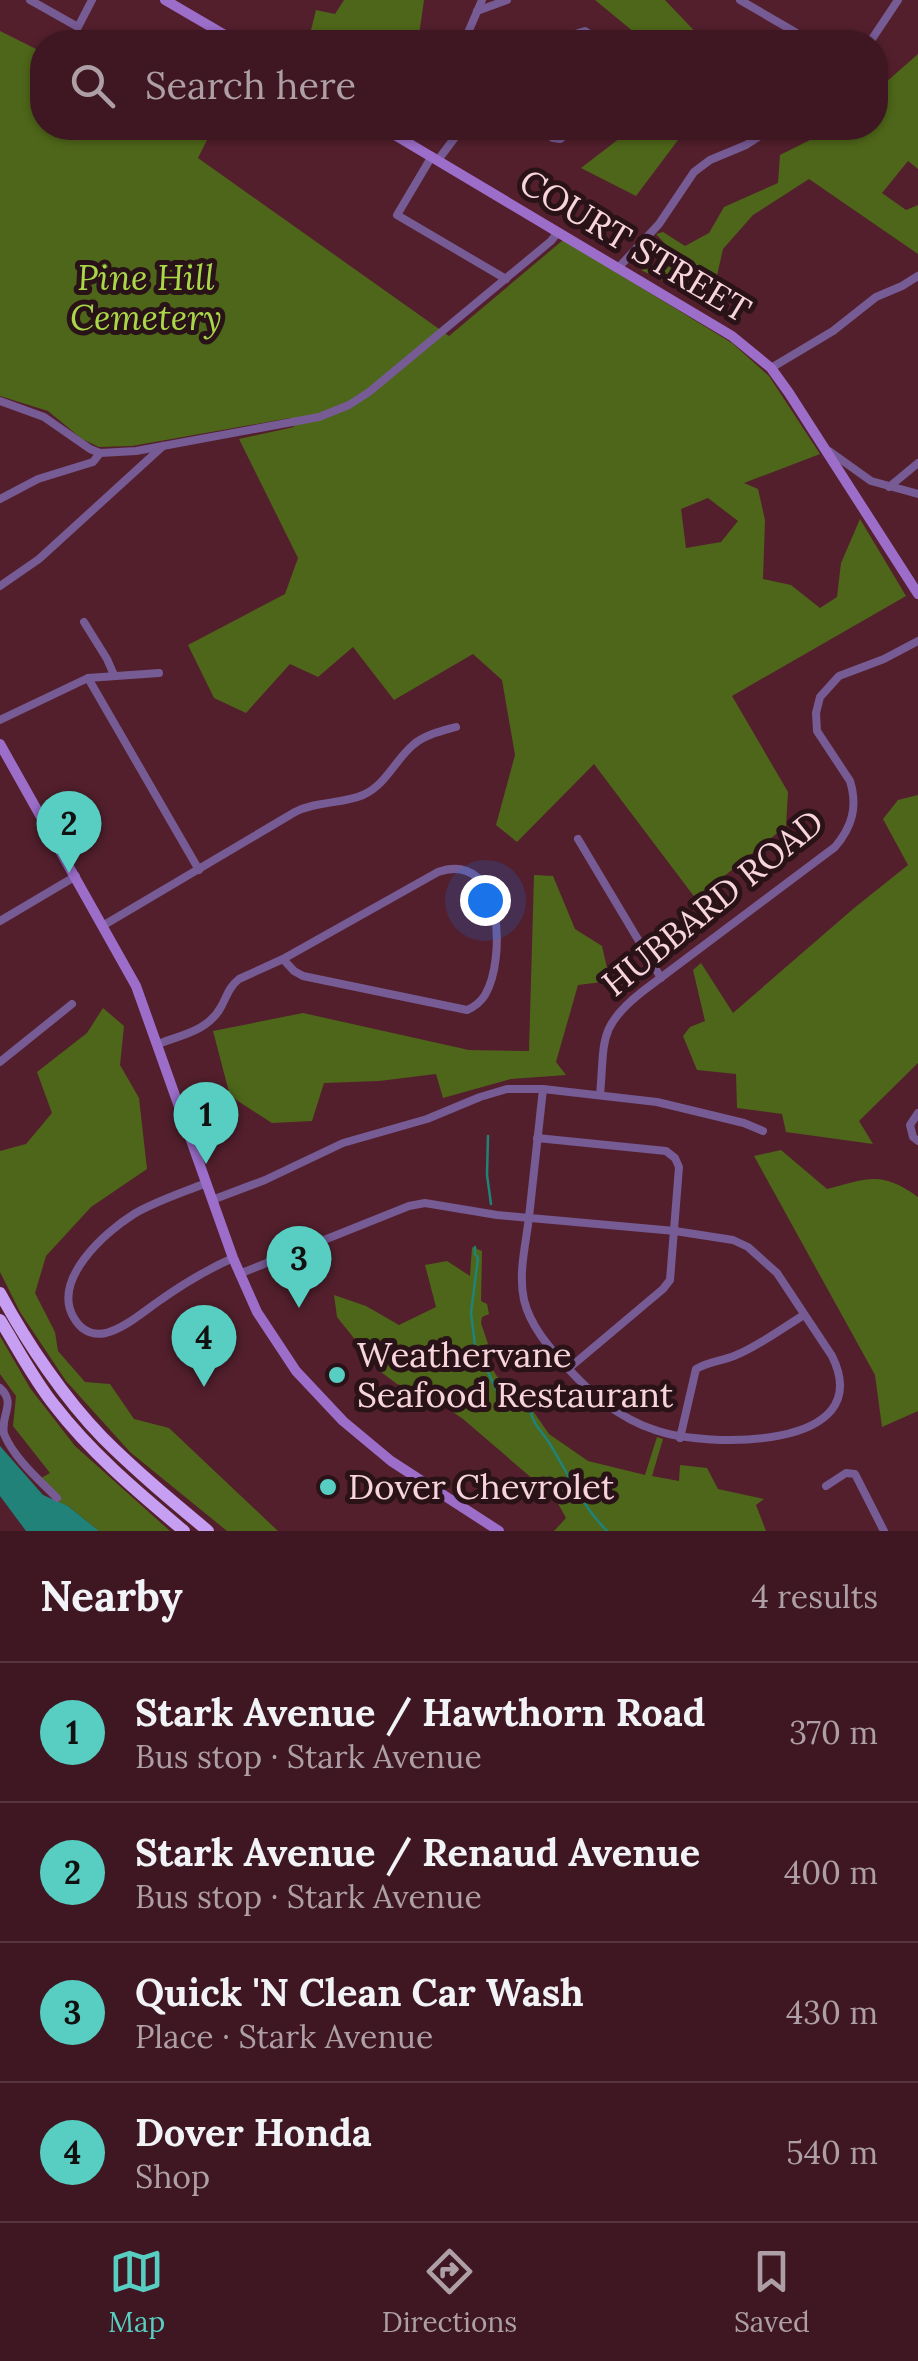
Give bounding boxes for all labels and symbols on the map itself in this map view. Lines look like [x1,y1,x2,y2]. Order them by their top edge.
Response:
street label: COURT STREET [511,159,759,332]
park label: Pine Hill Cemetery [70,255,222,340]
pin: 2 [36,790,102,873]
street label: HUBBARD ROAD [593,799,833,1006]
your location [460,875,511,926]
pin: 1 [174,1082,238,1164]
pin: 3 [266,1226,332,1308]
pin: 4 [172,1304,236,1387]
place label: Weathervane Seafood Restaurant [357,1332,674,1417]
marker: Weathervane Seafood Restaurant [326,1364,348,1386]
place label: Dover Chevrolet [348,1464,615,1509]
marker: Dover Chevrolet [317,1476,339,1498]

